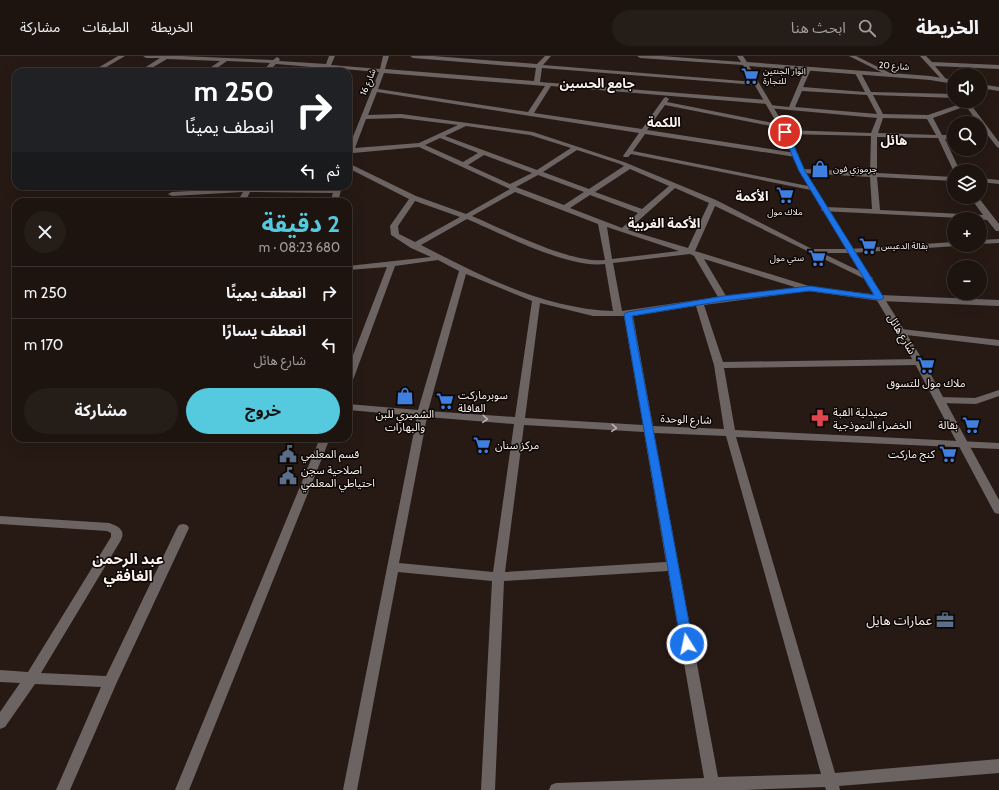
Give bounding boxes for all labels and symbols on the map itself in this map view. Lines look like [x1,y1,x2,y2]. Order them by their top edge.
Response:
street label: شارع 20 [878,59,910,74]
place label: انوار الجنتين للتجارة [763,65,806,87]
supermarket icon: انوار الجنتين للتجارة [740,66,760,86]
street label: شارع 16 [357,67,380,97]
district label: جامع الحسين [559,75,635,93]
district label: اللكمة [647,114,681,130]
pin [768,115,802,149]
district label: هائل [881,132,907,148]
shop icon: جرموزي فون [810,159,830,179]
place label: جرموزي فون [833,163,877,176]
supermarket icon: ملاك مول [775,185,795,205]
district label: الأكمة [735,188,769,204]
place label: ملاك مول [767,206,803,218]
district label: الأكمة الغربية [628,215,700,231]
supermarket icon: بقالة الدعيس [858,236,878,256]
place label: بقالة الدعيس [881,240,928,251]
supermarket icon: ستي مول [807,248,827,268]
place label: ستي مول [770,252,804,265]
street label: شارع هائل [884,311,920,357]
supermarket icon: ملاك مول للتسوق [916,355,936,375]
place label: ملاك مول للتسوق [887,376,966,390]
shop icon: الشميري للبن والبهارات [395,386,415,406]
place label: سوبرمارکت القافلة [458,388,508,415]
supermarket icon: سوبرمارکت القافلة [435,391,455,411]
place label: صيدلية القبة الخضراء النموذجية [833,405,912,432]
place label: الشميري للبن والبهارات [376,407,434,434]
pharmacy icon: صيدلية القبة الخضراء النموذجية [810,408,830,428]
street label: شارع الوحدة [660,411,712,428]
one-way arrow [481,414,488,423]
supermarket icon: بقالة [961,415,981,435]
place label: بقالة [938,418,958,432]
one-way arrow [611,423,617,432]
supermarket icon: مركز سنان [472,435,492,455]
place label: مركز سنان [495,438,539,452]
public building icon: قسم المعلمي [278,444,298,464]
supermarket icon: كنج ماركت [938,444,958,464]
place label: قسم المعلمي [301,447,359,464]
place label: كنج ماركت [888,447,935,462]
place label: اصلاحية سجن احتياطي المعلمي [301,463,375,493]
public building icon: اصلاحية سجن احتياطي المعلمي [278,466,298,486]
district label: عبد الرحمن الغافقي [92,550,164,587]
office icon: عمارات هايل [935,610,955,630]
place label: عمارات هايل [866,612,932,629]
position arrow [666,623,708,665]

